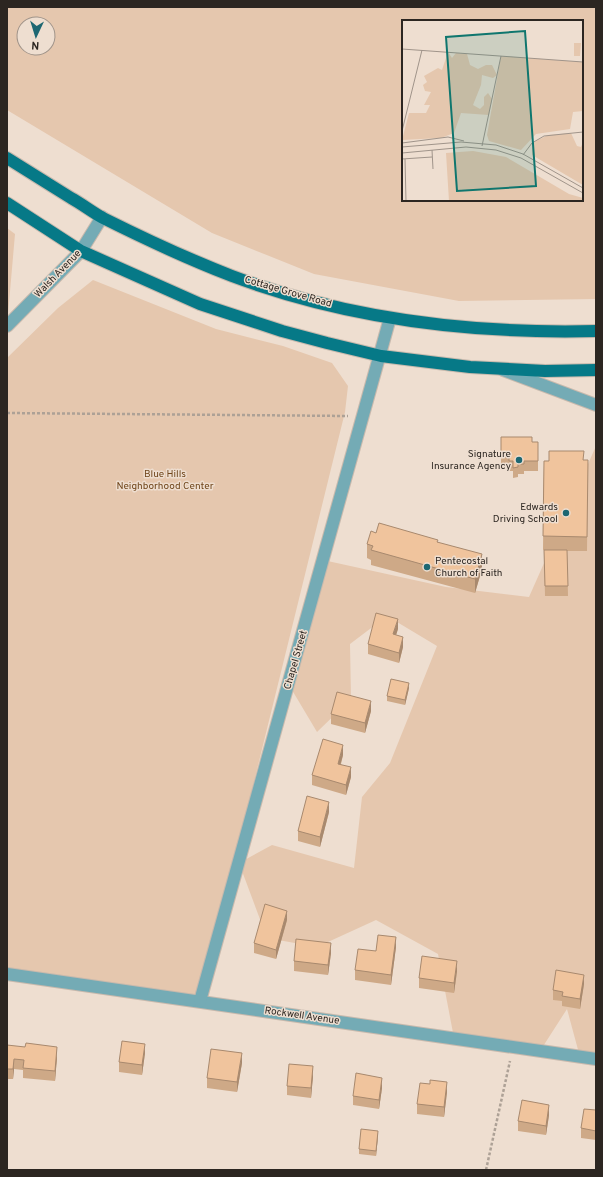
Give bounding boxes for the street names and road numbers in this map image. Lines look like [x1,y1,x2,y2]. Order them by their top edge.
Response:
street label: Walsh Avenue [32,247,84,301]
street label: Cottage Grove Road [243,273,333,311]
street label: Chapel Street [281,629,311,691]
street label: Rockwell Avenue [264,1004,340,1028]

